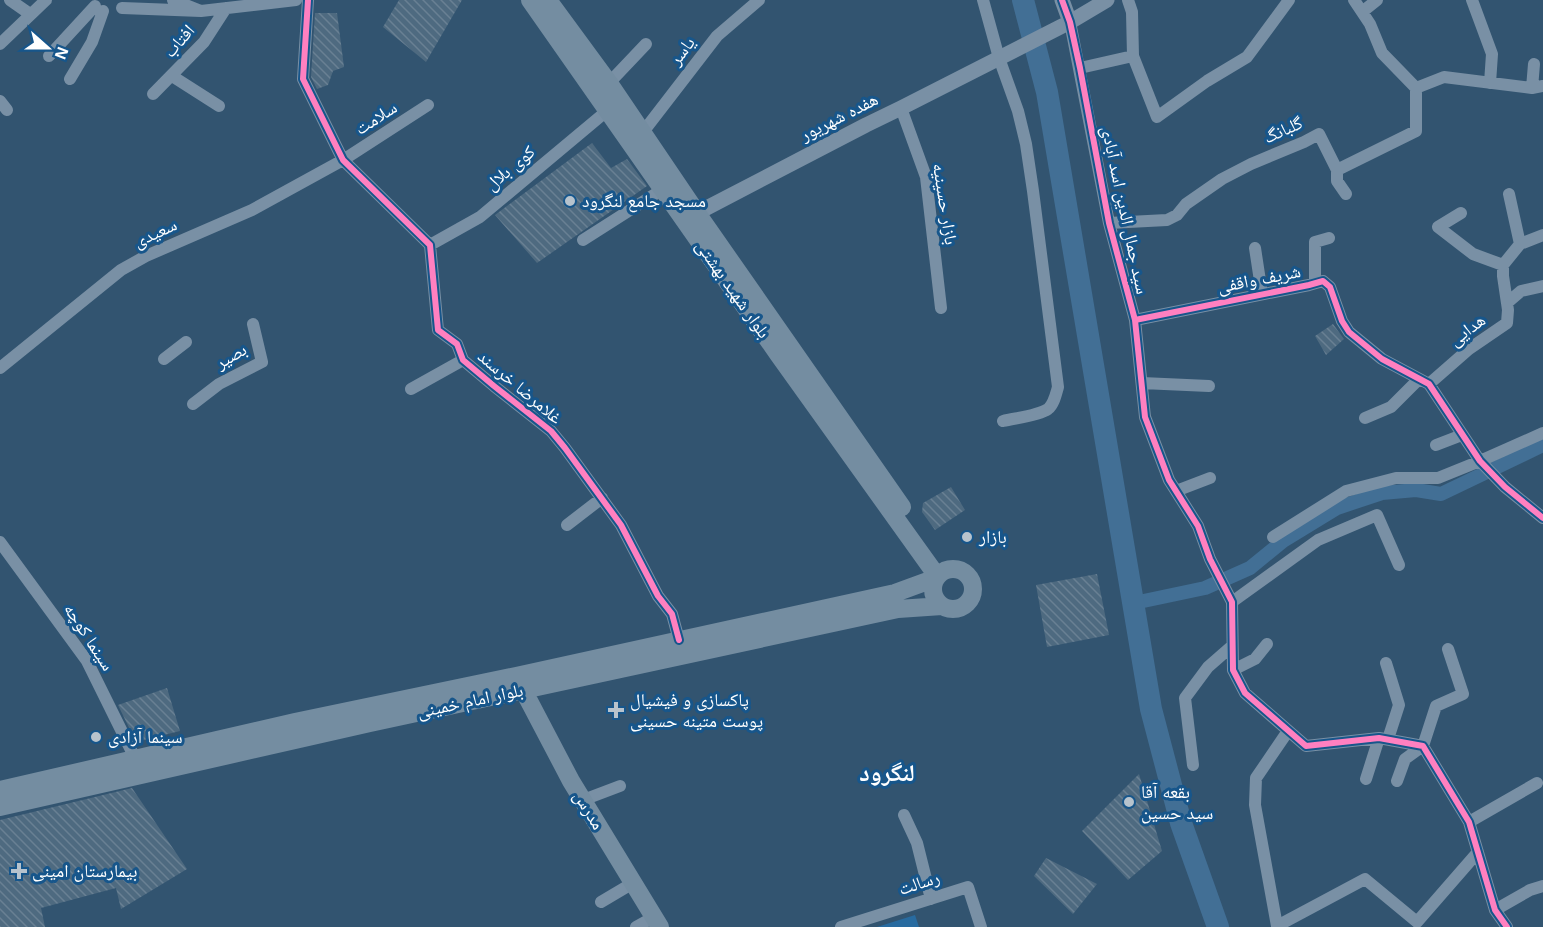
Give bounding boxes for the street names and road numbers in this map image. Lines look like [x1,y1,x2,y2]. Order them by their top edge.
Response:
street label: افتاب [159,21,199,62]
street label: یاسر [664,33,699,70]
street label: هفده شهریور [796,89,881,146]
street label: سلامت [351,97,401,139]
street label: گلبانگ [1260,112,1306,148]
street label: سید جمال الدین اسد آبادی [1096,124,1153,296]
street label: کوی بلال [481,141,540,195]
street label: بازار حسینیه [928,162,961,246]
street label: سعیدی [130,214,180,253]
street label: بلوار شهید بهشتی [691,236,774,343]
street label: شریف واقفی [1216,261,1303,298]
street label: هدایی [1445,310,1490,351]
street label: بصیر [211,339,250,374]
street label: غلامرضا خرسند [474,346,566,428]
street label: سینما کوچه [59,600,118,675]
street label: بلوار امام خمینی [415,680,525,724]
street label: مدرس [569,787,608,834]
street label: رسالت [896,867,942,899]

